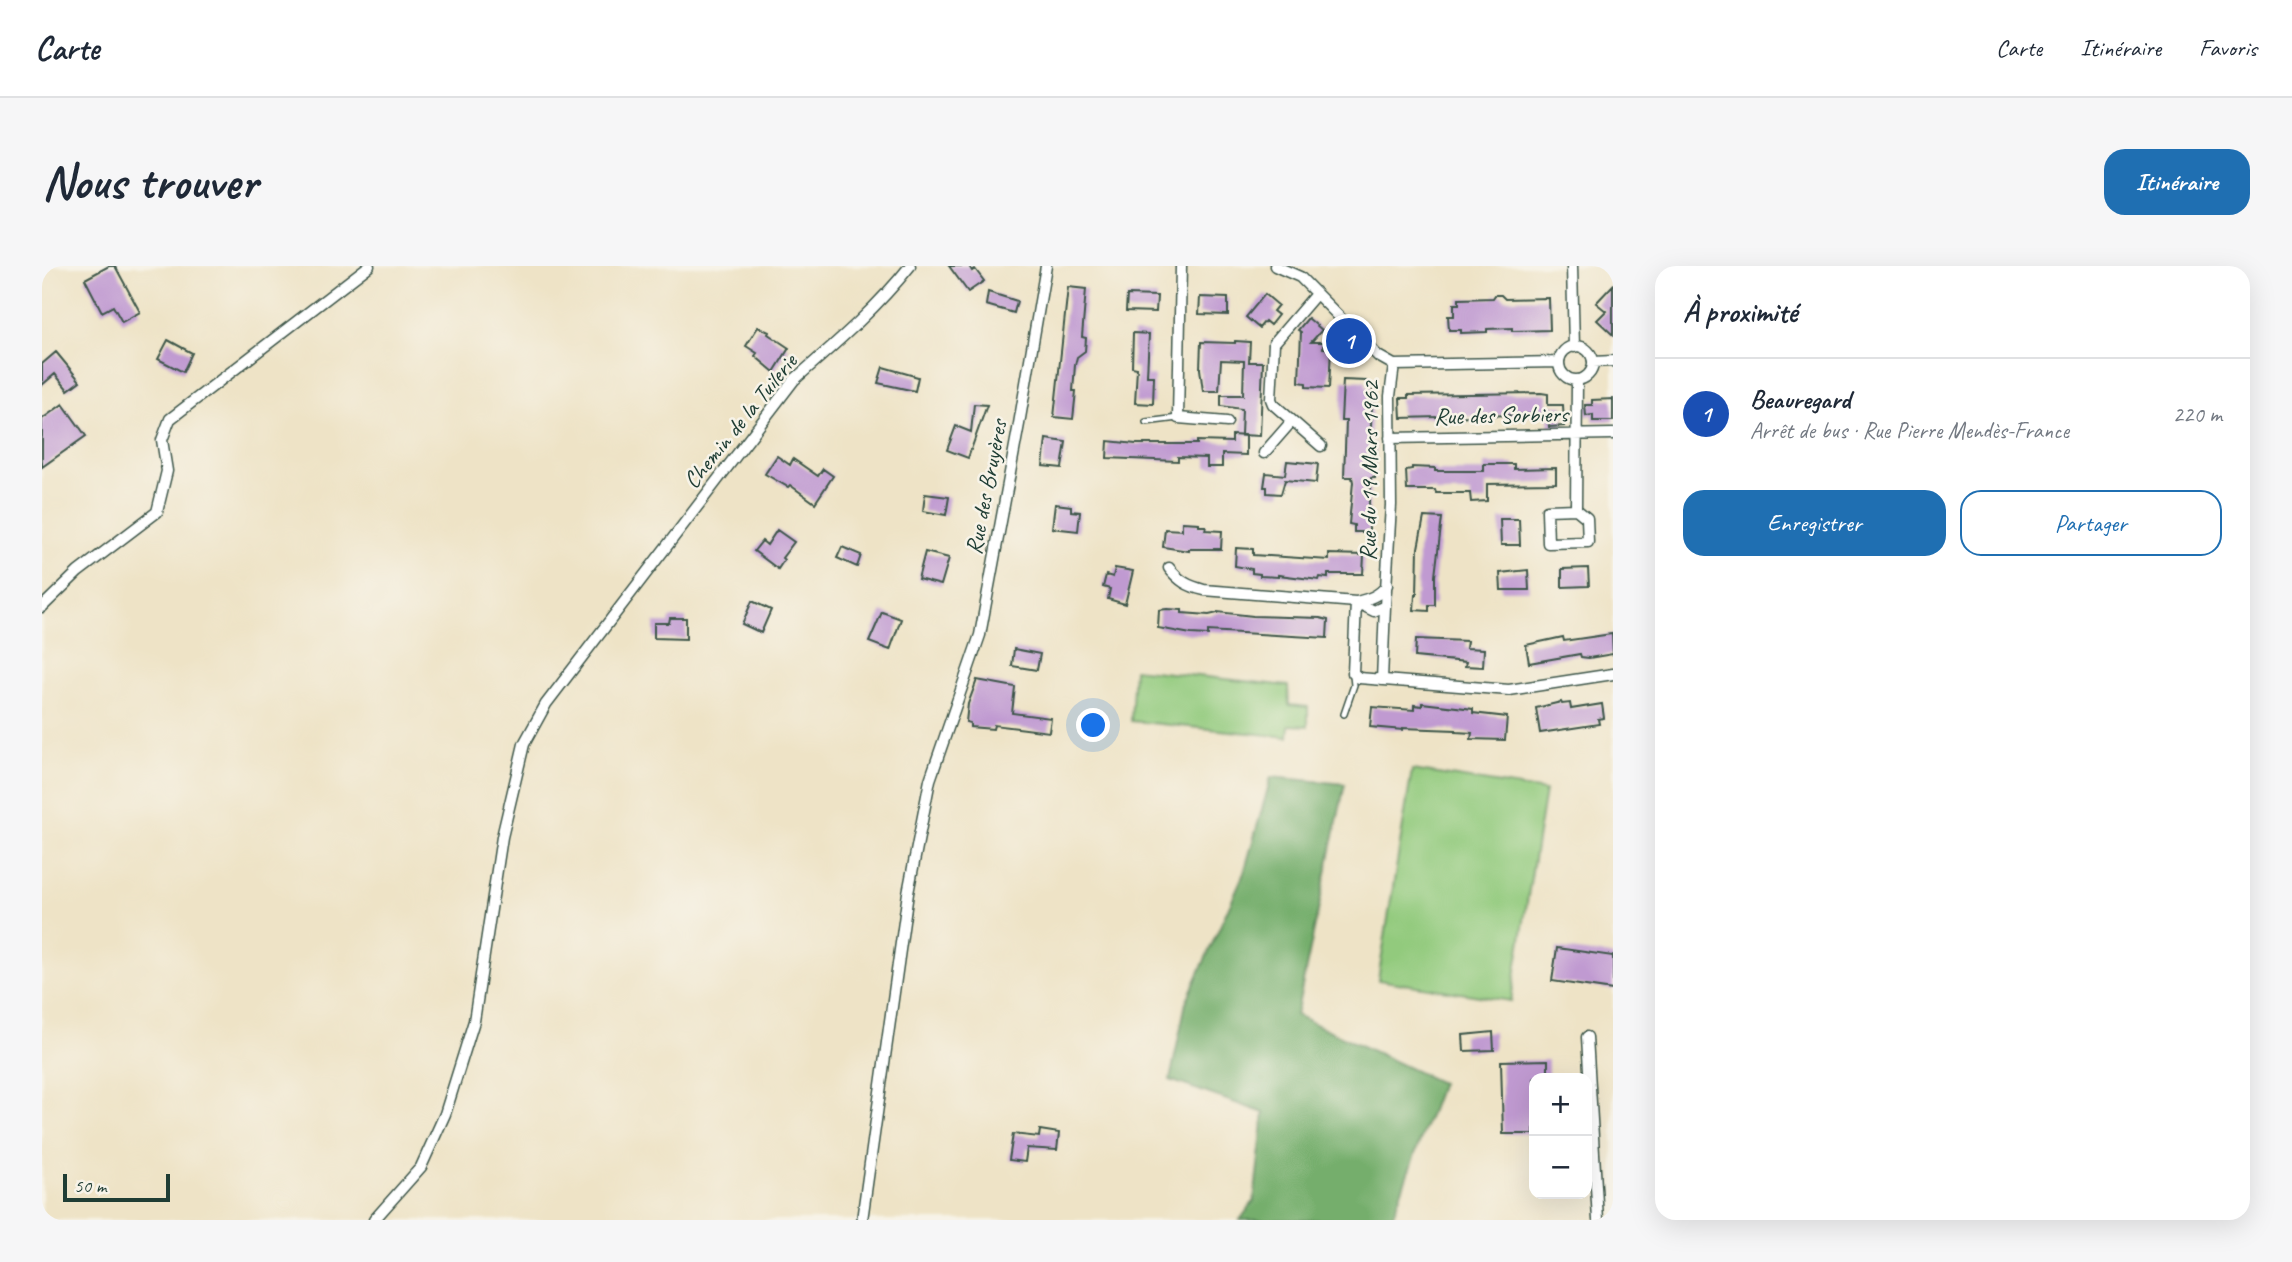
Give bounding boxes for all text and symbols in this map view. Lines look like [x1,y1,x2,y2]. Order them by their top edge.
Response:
text: Carte [35,27,99,69]
text: Carte [1996,33,2042,63]
text: Itinéraire [2080,33,2161,63]
text: Favoris [2199,33,2257,63]
button: Itinéraire [2104,149,2250,215]
text: Nous trouver [42,151,257,213]
text: À proximité [1683,293,1797,331]
pin: 1 [1326,315,1372,367]
street label: Chemin de la Tuilerie [676,346,805,495]
street label: Rue du 19 Mars 1962 [1352,379,1386,561]
text: Beauregard [1750,383,1851,416]
street label: Rue des Sorbiers [1434,399,1570,431]
text: 1 [1701,400,1711,429]
text: 220 m [2173,400,2222,429]
street label: Rue des Bruyères [958,415,1014,557]
text: Arrêt de bus · Rue Pierre Mendès-France [1750,416,2069,445]
button: Enregistrer [1683,490,1946,556]
button: Partager [1960,490,2222,556]
your location [1076,708,1110,742]
map controls [1529,1073,1592,1199]
button: + [1529,1073,1592,1136]
button: − [1529,1136,1592,1199]
scale bar [63,1171,170,1203]
text: 50 m [74,1174,106,1198]

